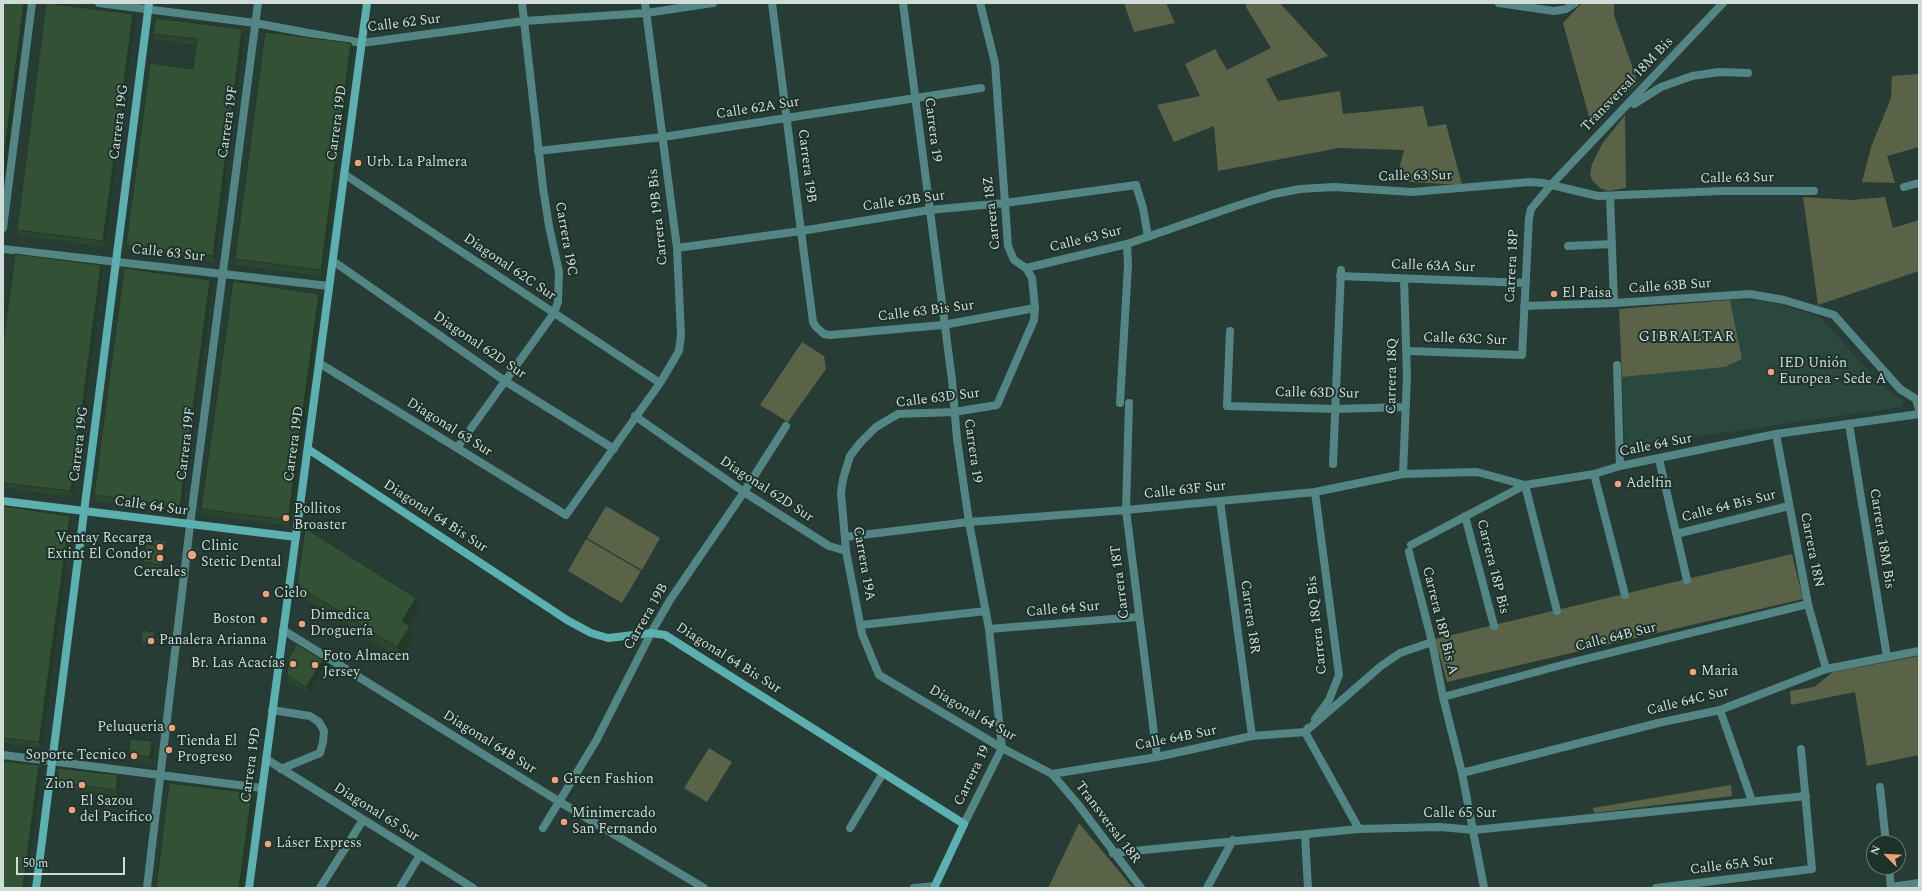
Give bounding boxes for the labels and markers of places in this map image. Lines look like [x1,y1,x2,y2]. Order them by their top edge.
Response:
place label: Urb. La Palmera [366,155,467,171]
marker: Urb. La Palmera [353,158,363,168]
place label: El Paisa [1562,286,1612,302]
marker: El Paisa [1549,289,1559,299]
place label: IED Unión Europea - Sede A [1779,356,1886,388]
marker: IED Unión Europea - Sede A [1766,367,1776,377]
place label: Adelfin [1626,476,1672,492]
marker: Adelfin [1613,479,1623,489]
place label: Pollitos Broaster [294,502,346,534]
marker: Pollitos Broaster [281,513,291,523]
place label: Ventay Recarga Extint El Condor [46,531,152,564]
place label: Clinic Stetic Dental [201,539,281,572]
marker: Ventay Recarga Extint El Condor [155,542,165,552]
marker: Clinic Stetic Dental [186,549,198,561]
marker: Cereales [155,553,165,563]
place label: Cereales [133,565,187,581]
place label: Cielo [274,586,307,602]
marker: Cielo [261,589,271,599]
place label: Dimedica Droguería [310,608,373,640]
place label: Boston [213,612,256,628]
marker: Boston [259,615,269,625]
marker: Dimedica Droguería [297,619,307,629]
place label: Panalera Arianna [159,633,267,649]
marker: Panalera Arianna [146,636,156,646]
place label: Foto Almacen Jersey [323,649,410,682]
place label: Br. Las Acacías [191,656,285,672]
marker: Br. Las Acacías [288,659,298,669]
marker: Foto Almacen Jersey [310,660,320,670]
place label: Maria [1701,664,1738,680]
marker: Maria [1688,667,1698,677]
place label: Peluqueria [97,720,164,736]
marker: Peluqueria [167,723,177,733]
place label: Tienda El Progreso [177,734,237,766]
marker: Tienda El Progreso [164,745,174,755]
place label: Soporte Tecnico [25,748,126,764]
marker: Soporte Tecnico [129,751,139,761]
place label: Green Fashion [563,772,654,788]
marker: Green Fashion [550,775,560,785]
place label: Zion [45,777,74,793]
marker: Zion [77,780,87,790]
place label: El Sazou del Pacifico [80,794,152,826]
marker: El Sazou del Pacifico [67,805,77,815]
place label: Minimercado San Fernando [572,806,657,838]
marker: Minimercado San Fernando [559,817,569,827]
place label: Láser Express [276,836,362,852]
marker: Láser Express [263,839,273,849]

